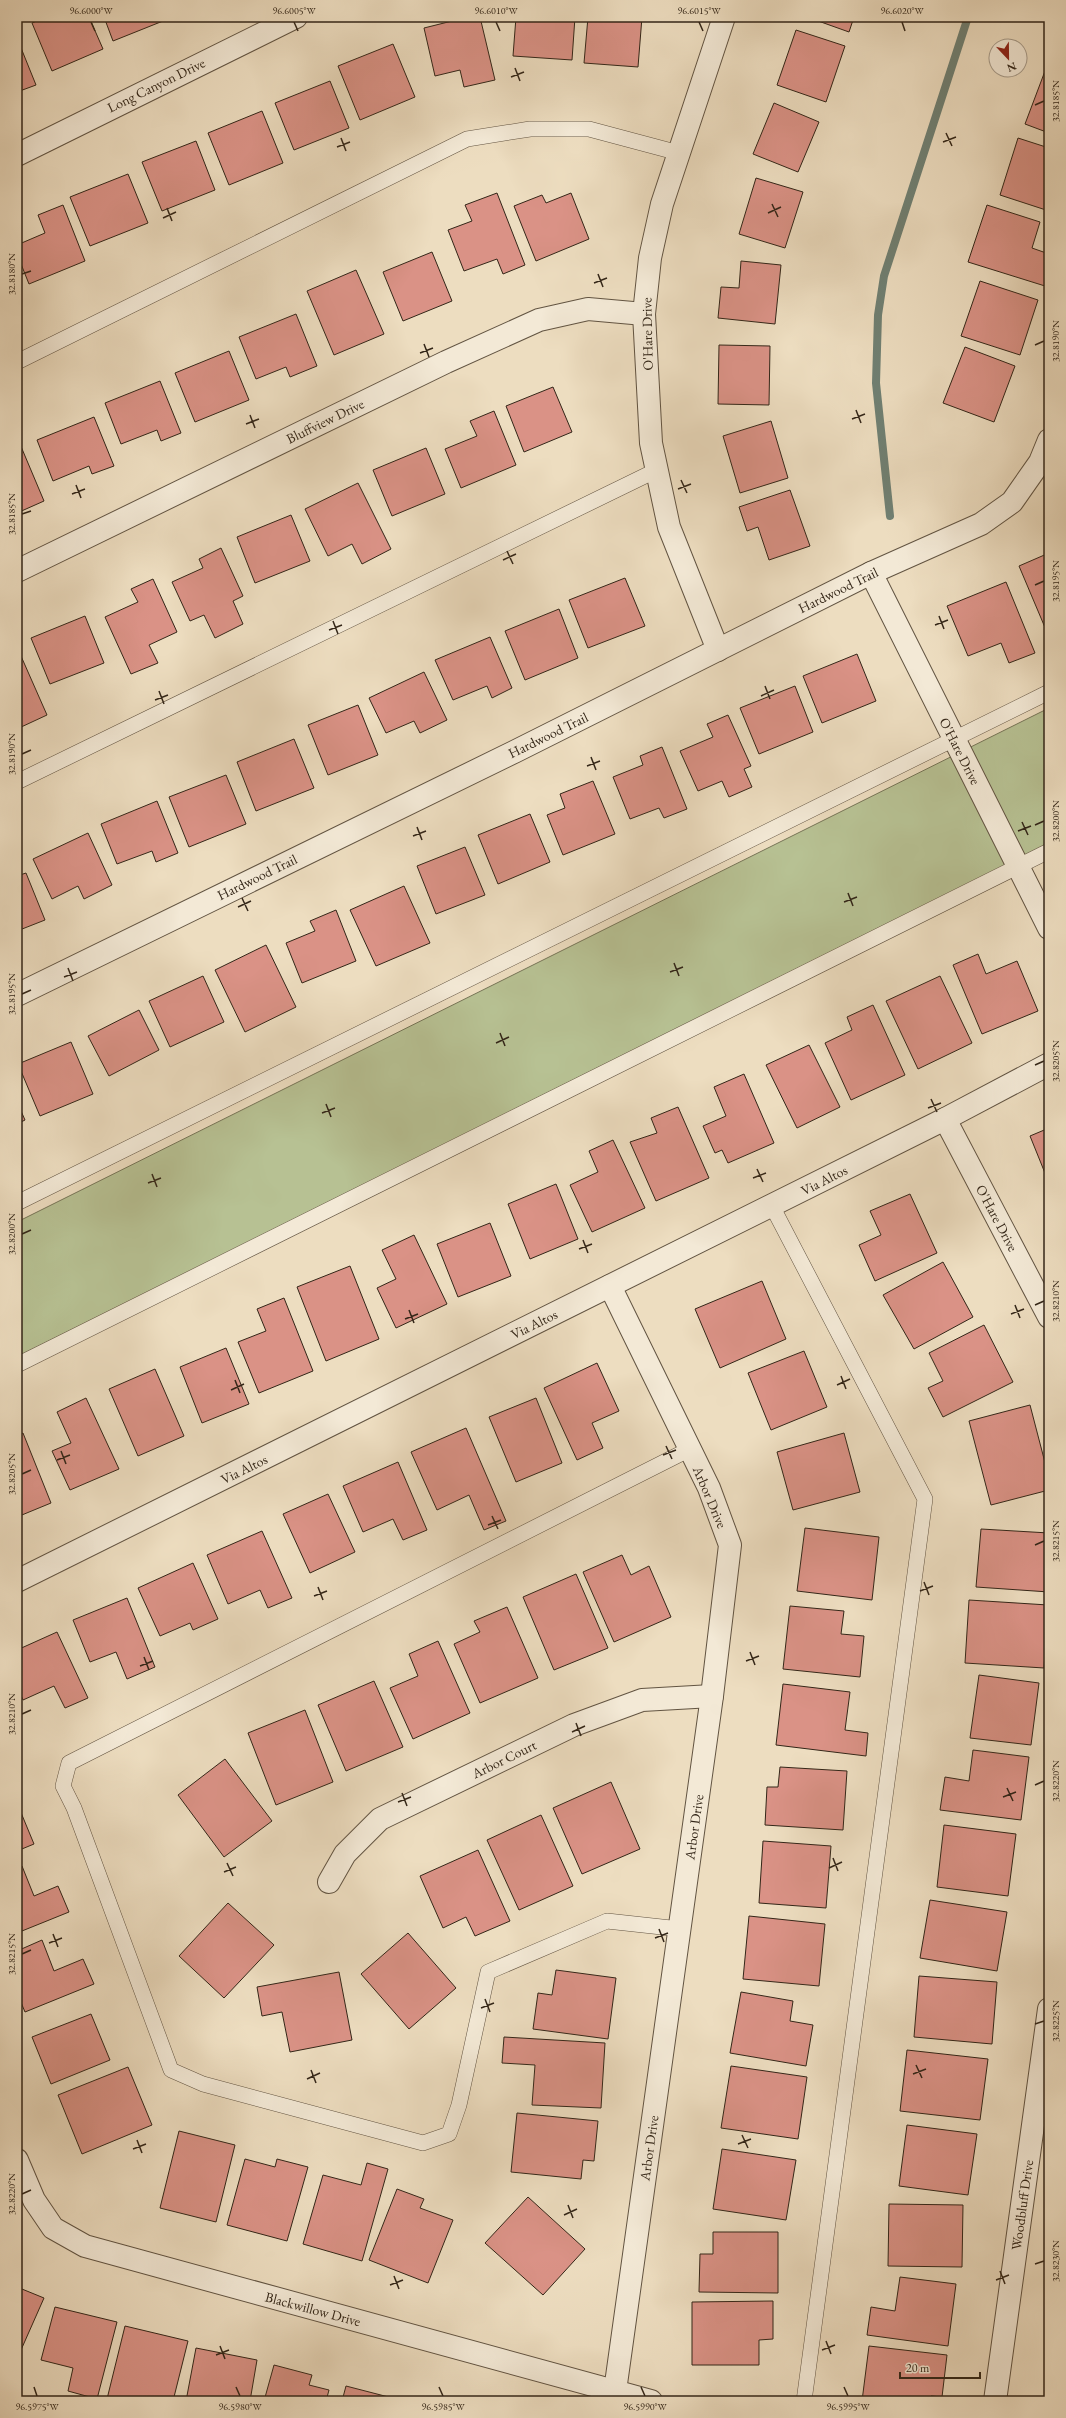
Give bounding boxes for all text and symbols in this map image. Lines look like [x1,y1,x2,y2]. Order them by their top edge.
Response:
text: 96.6000°W [69,4,113,17]
text: 96.6005°W [272,4,316,17]
text: 96.6010°W [474,4,518,17]
text: 96.6015°W [677,4,721,17]
text: 96.6020°W [880,4,924,17]
north arrow [988,38,1028,78]
street label: Long Canyon Drive [104,53,208,116]
text: N [1005,59,1018,75]
text: 32.8185°N [1049,80,1062,122]
text: 32.8180°N [5,253,18,295]
street label: O'Hare Drive [637,297,657,371]
text: 32.8190°N [1049,320,1062,362]
street label: Bluffview Drive [283,394,367,448]
text: 32.8185°N [5,493,18,535]
text: 32.8195°N [1049,560,1062,602]
street label: Hardwood Trail [795,563,881,617]
street label: Hardwood Trail [505,708,591,762]
street label: O'Hare Drive [935,714,985,788]
text: 32.8190°N [5,733,18,775]
text: 32.8200°N [1049,800,1062,842]
street label: Hardwood Trail [214,850,300,904]
text: 32.8195°N [5,973,18,1015]
text: 32.8205°N [1049,1040,1062,1082]
street label: Via Altos [798,1160,851,1199]
street label: O'Hare Drive [972,1181,1022,1255]
text: 32.8200°N [5,1213,18,1255]
text: 32.8210°N [1049,1280,1062,1322]
street label: Via Altos [508,1305,561,1343]
street label: Via Altos [218,1450,271,1488]
text: 32.8205°N [5,1453,18,1495]
street label: Arbor Drive [688,1462,731,1531]
text: 32.8215°N [1049,1520,1062,1562]
text: 32.8210°N [5,1693,18,1735]
street label: Arbor Court [468,1735,540,1783]
text: 32.8220°N [1049,1760,1062,1802]
street label: Arbor Drive [680,1793,708,1862]
text: 32.8215°N [5,1933,18,1975]
text: 32.8225°N [1049,2000,1062,2042]
street label: Arbor Drive [635,2114,663,2183]
street label: Woodbluff Drive [1007,2158,1037,2251]
text: 32.8220°N [5,2173,18,2215]
text: 32.8230°N [1049,2240,1062,2282]
street label: Blackwillow Drive [263,2288,363,2331]
scale bar [900,2354,980,2380]
text: 20 m [906,2360,930,2376]
text: 96.5975°W [15,2400,59,2413]
text: 96.5980°W [218,2400,262,2413]
text: 96.5985°W [421,2400,465,2413]
text: 96.5990°W [623,2400,667,2413]
text: 96.5995°W [826,2400,870,2413]

